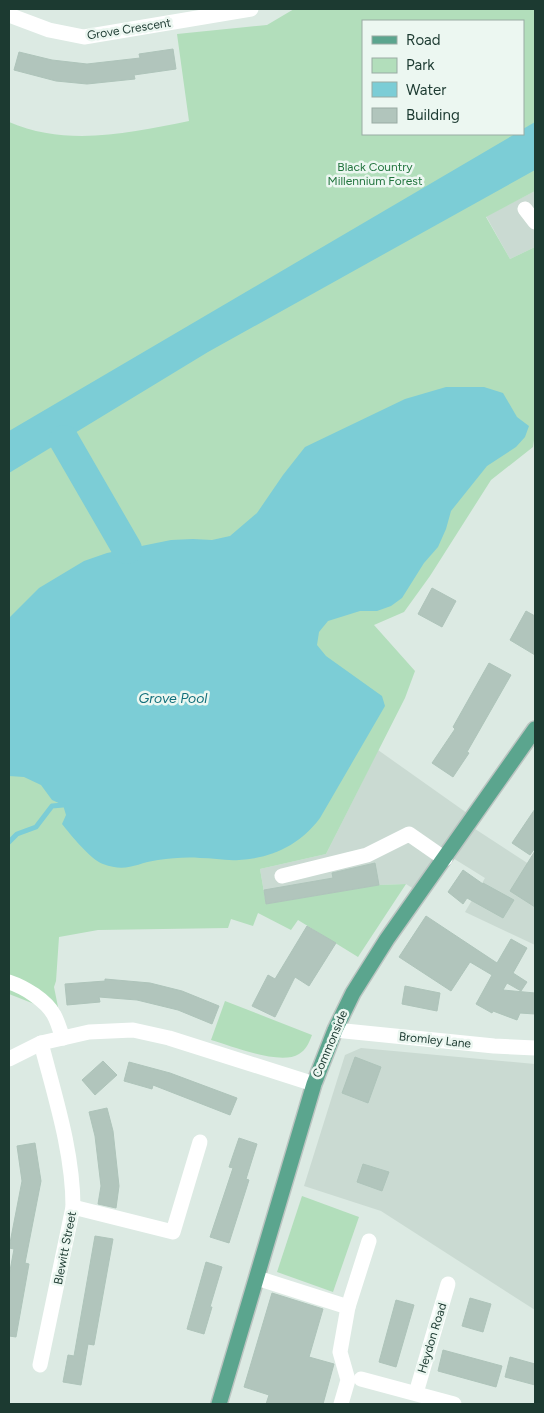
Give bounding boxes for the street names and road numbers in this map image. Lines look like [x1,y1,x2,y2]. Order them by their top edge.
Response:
street label: Grove Crescent [86,15,172,43]
street label: Commonside [310,1008,351,1080]
street label: Bromley Lane [398,1029,472,1051]
street label: Blewitt Street [51,1210,79,1286]
street label: Heydon Road [415,1301,449,1375]

